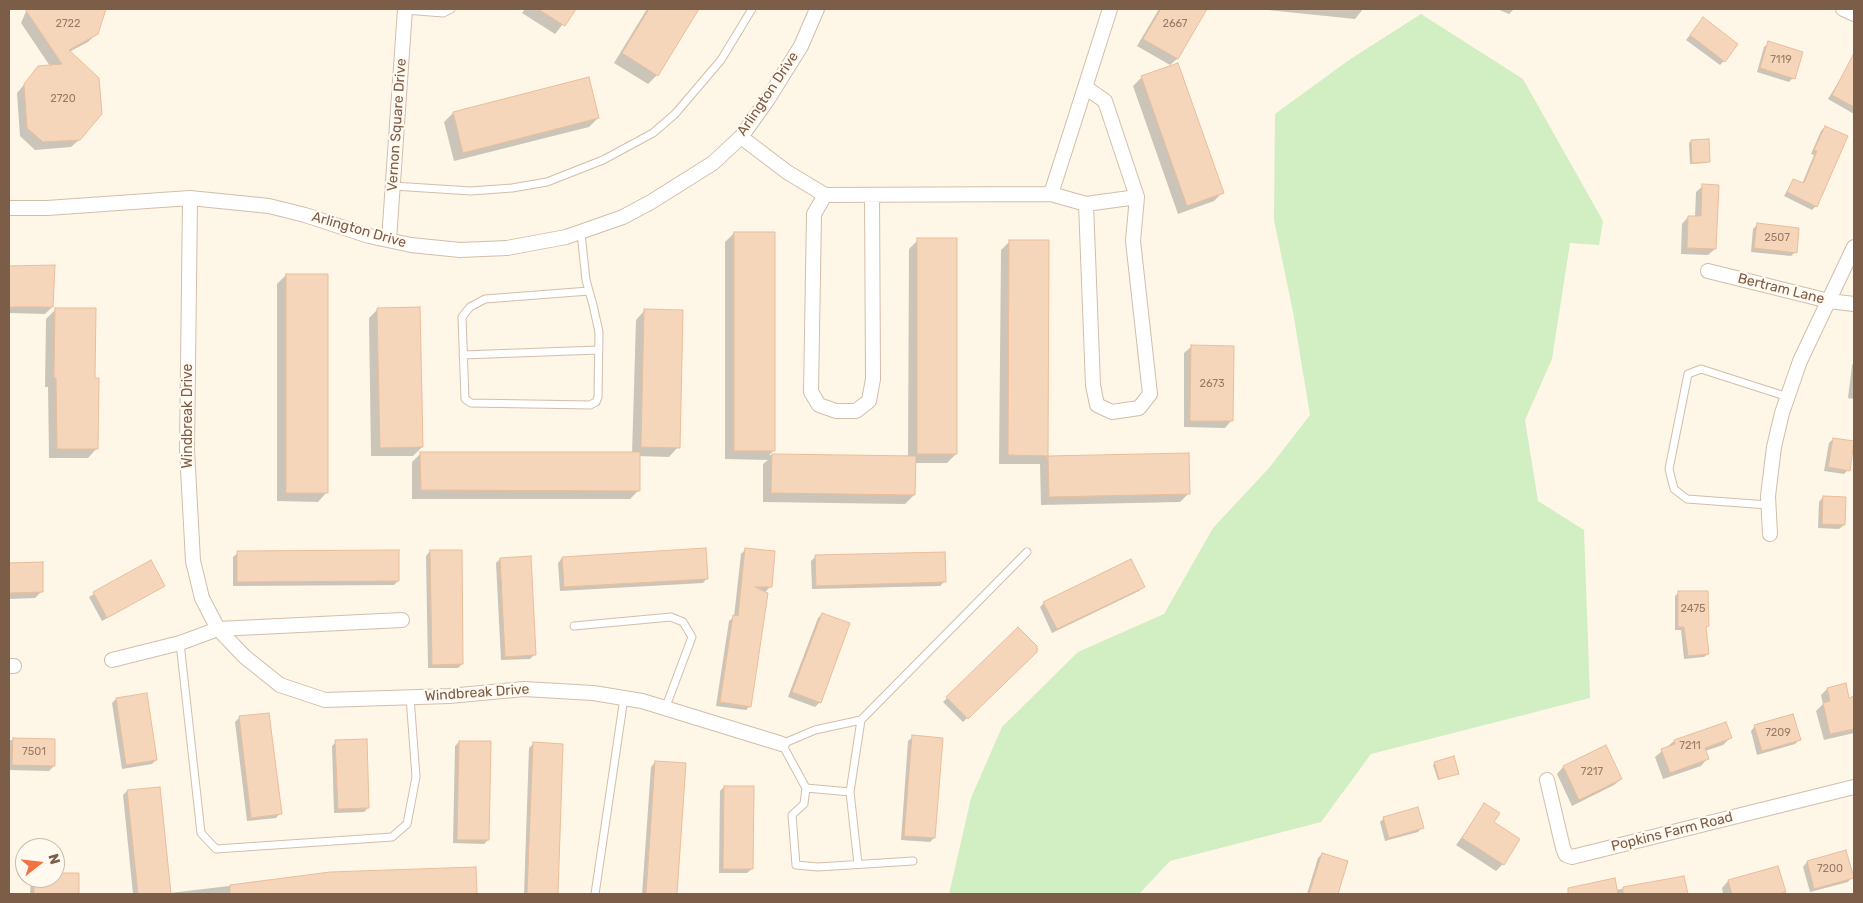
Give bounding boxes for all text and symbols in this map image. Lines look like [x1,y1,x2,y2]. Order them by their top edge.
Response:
house number: 2722 [55,17,81,31]
house number: 2667 [1162,17,1188,31]
street label: Arlington Drive [734,49,802,139]
house number: 7119 [1770,53,1792,67]
street label: Vernon Square Drive [384,58,410,192]
house number: 2720 [50,92,76,106]
street label: Arlington Drive [310,208,408,252]
house number: 2507 [1764,231,1790,245]
street label: Bertram Lane [1736,270,1826,308]
street label: Windbreak Drive [180,364,196,468]
house number: 2673 [1199,377,1225,391]
house number: 2475 [1680,602,1706,616]
street label: Windbreak Drive [424,681,530,705]
house number: 7209 [1765,726,1791,740]
house number: 7211 [1679,739,1701,753]
house number: 7501 [22,745,46,759]
house number: 7217 [1581,765,1603,779]
street label: Popkins Farm Road [1609,809,1735,855]
north arrow [15,838,65,888]
text: N [44,852,63,866]
house number: 7200 [1817,862,1843,876]

